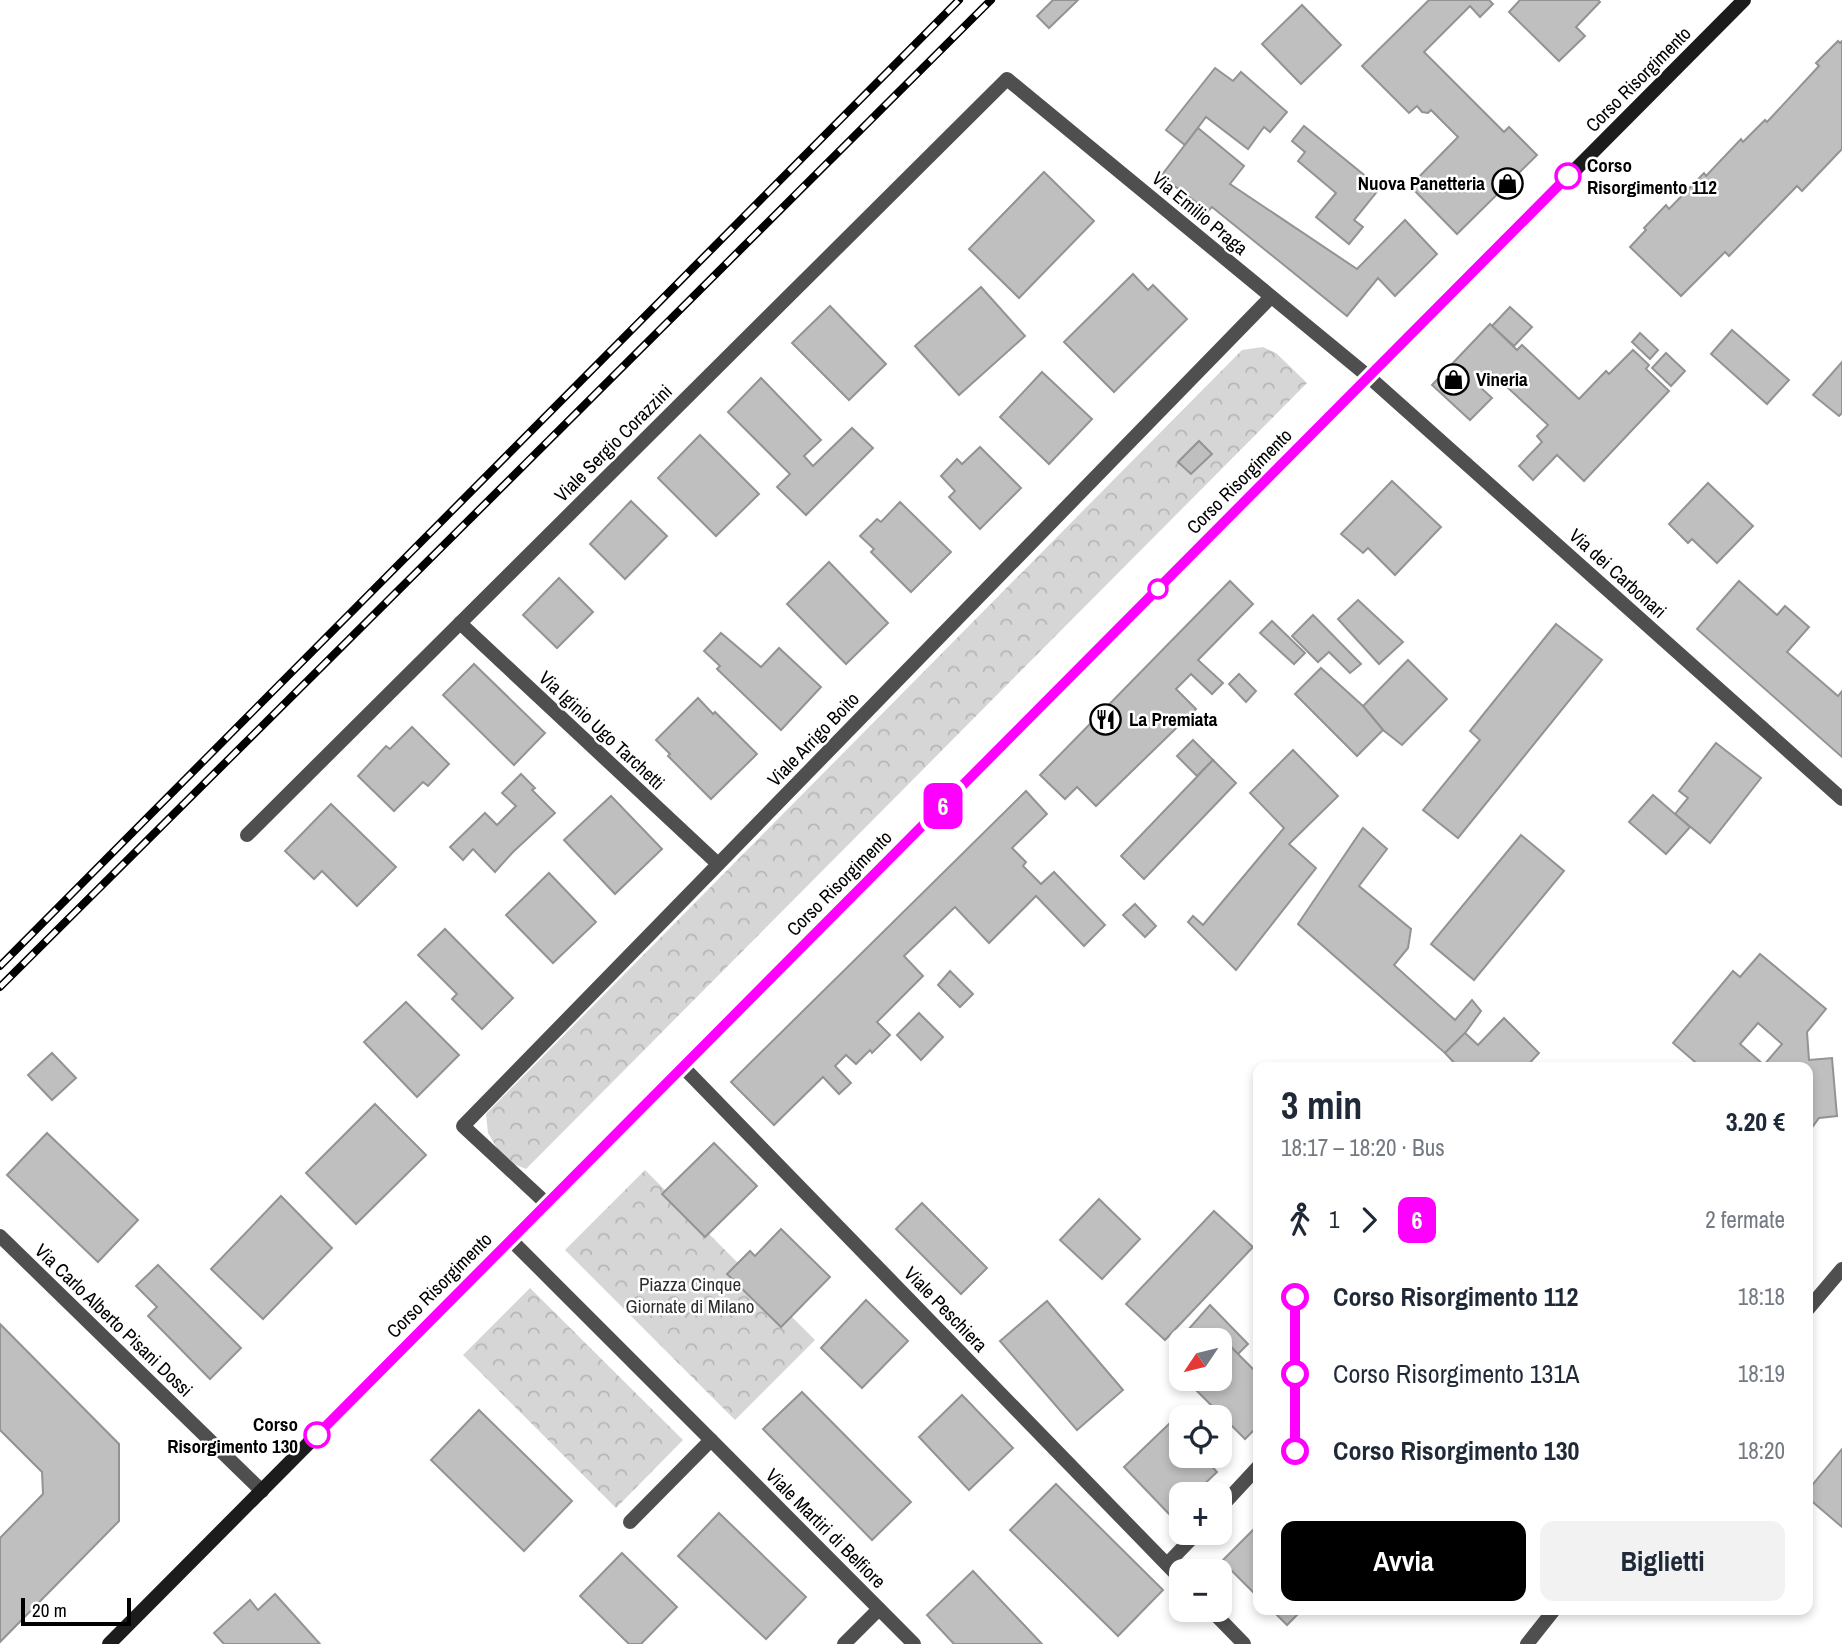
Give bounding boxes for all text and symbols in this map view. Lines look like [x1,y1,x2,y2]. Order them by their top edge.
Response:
street label: Corso Risorgimento [1580,21,1696,137]
place label: Corso Risorgimento 112 [1587,152,1717,200]
marker: Corso Risorgimento 112 [1555,163,1581,189]
street label: Via Emilio Praga [1147,165,1254,261]
shop icon: Nuova Panetteria [1491,166,1525,200]
place label: Nuova Panetteria [1358,170,1485,196]
shop icon: Vineria [1436,362,1470,396]
place label: Vineria [1476,366,1528,392]
street label: Viale Sergio Corazzini [548,378,678,508]
street label: Corso Risorgimento [1181,423,1297,539]
street label: Via dei Carbonari [1564,522,1672,624]
unlabelled marker [1148,579,1168,599]
street label: Via Iginio Ugo Tarchetti [533,665,671,795]
street label: Viale Arrigo Boito [761,686,865,792]
restaurant icon: La Premiata [1089,702,1123,736]
place label: La Premiata [1129,706,1218,732]
line badge: 6 [920,783,966,829]
text: 6 [938,790,948,822]
street label: Corso Risorgimento [781,825,897,941]
text: 3 min [1281,1080,1362,1131]
text: 3.20 € [1726,1104,1785,1139]
text: 18:17 – 18:20 · Bus [1281,1132,1445,1163]
icon: walk [1281,1201,1319,1239]
icon: forward [1350,1201,1388,1239]
text: 1 [1329,1204,1340,1235]
text: 6 [1412,1204,1422,1236]
text: 2 fermate [1705,1204,1785,1235]
street label: Corso Risorgimento [381,1227,497,1343]
street label: Via Carlo Alberto Pisani Dossi [29,1238,199,1402]
street label: Viale Peschiera [899,1261,994,1358]
park label: Piazza Cinque Giornate di Milano [625,1271,755,1319]
text: Corso Risorgimento 112 [1333,1279,1578,1314]
text: 18:18 [1738,1281,1785,1312]
north arrow [1169,1328,1232,1391]
map controls [1169,1328,1232,1622]
text: Corso Risorgimento 131A [1333,1356,1579,1391]
text: 18:19 [1738,1358,1785,1389]
button: locate [1169,1405,1232,1468]
place label: Corso Risorgimento 130 [167,1411,298,1459]
marker: Corso Risorgimento 130 [304,1422,330,1448]
text: Corso Risorgimento 130 [1333,1433,1579,1468]
text: 18:20 [1738,1435,1785,1466]
street label: Viale Martiri di Belfiore [760,1462,892,1594]
button: + [1169,1482,1232,1545]
button: Avvia [1281,1521,1526,1601]
button: Biglietti [1540,1521,1785,1601]
button: − [1169,1559,1232,1622]
scale bar [21,1595,131,1627]
text: 20 m [32,1597,67,1623]

